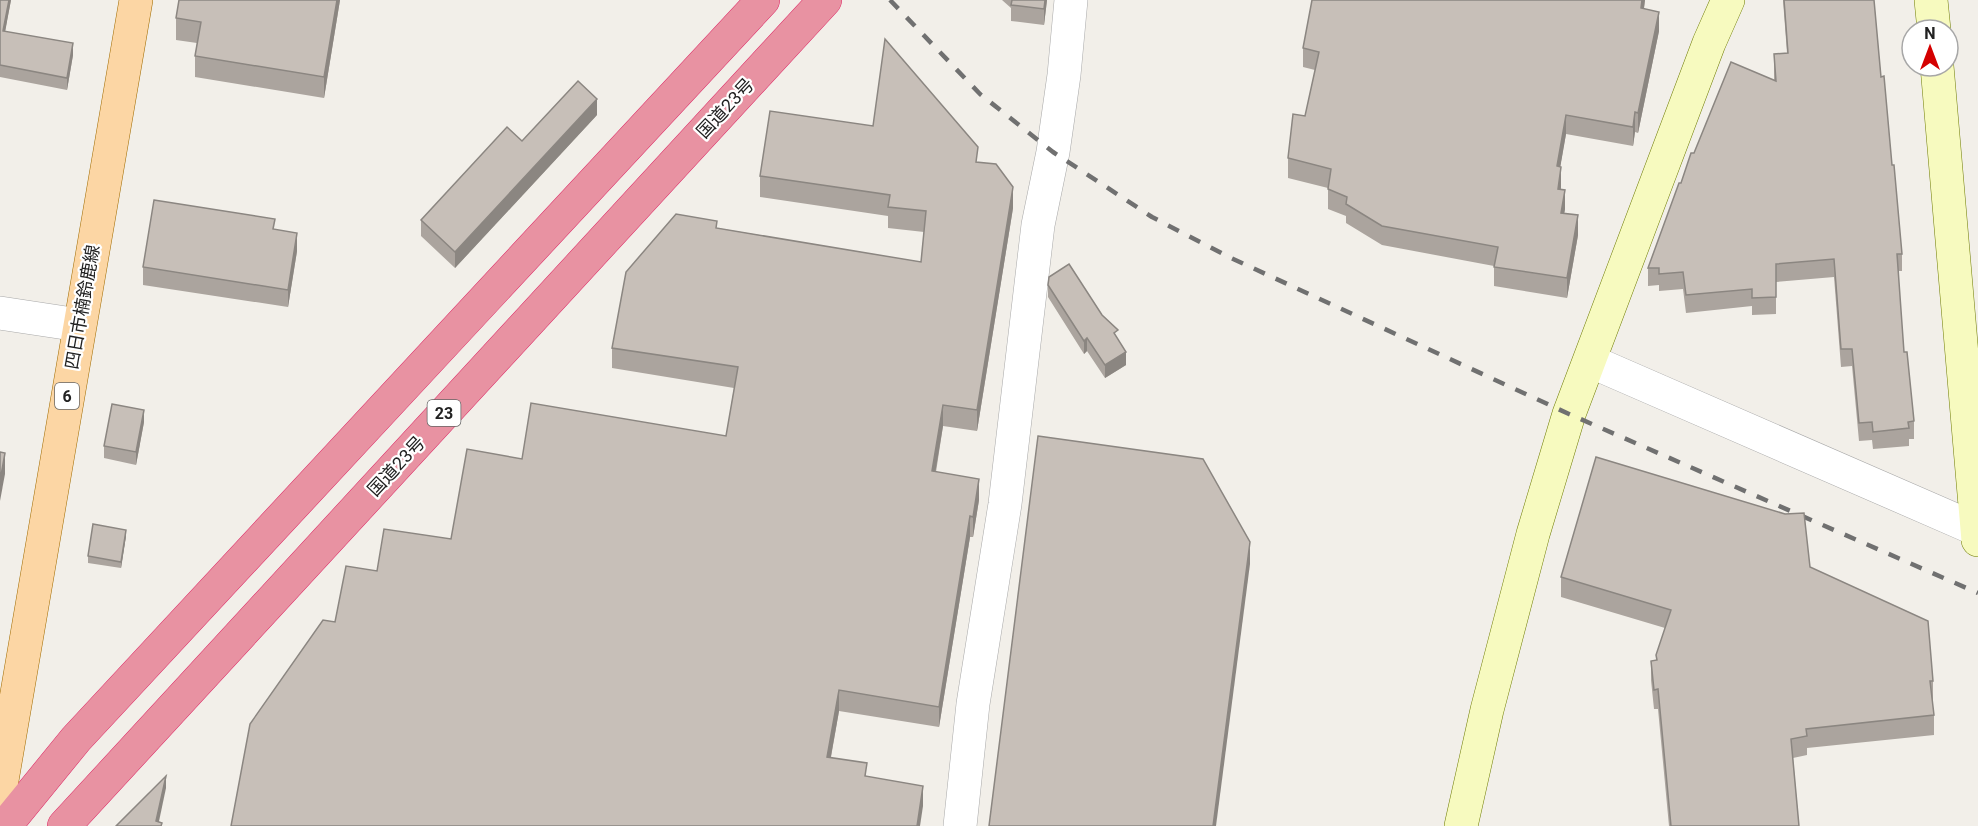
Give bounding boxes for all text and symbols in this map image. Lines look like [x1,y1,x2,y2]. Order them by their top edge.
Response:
north arrow [1900,18,1960,78]
text: N [1924,24,1936,43]
street label: 国道23号 [692,74,758,142]
street label: 四日市楠鈴鹿線 [61,243,103,371]
road number: 6 [55,383,79,409]
road number: 23 [428,400,460,426]
street label: 国道23号 [363,432,429,500]

